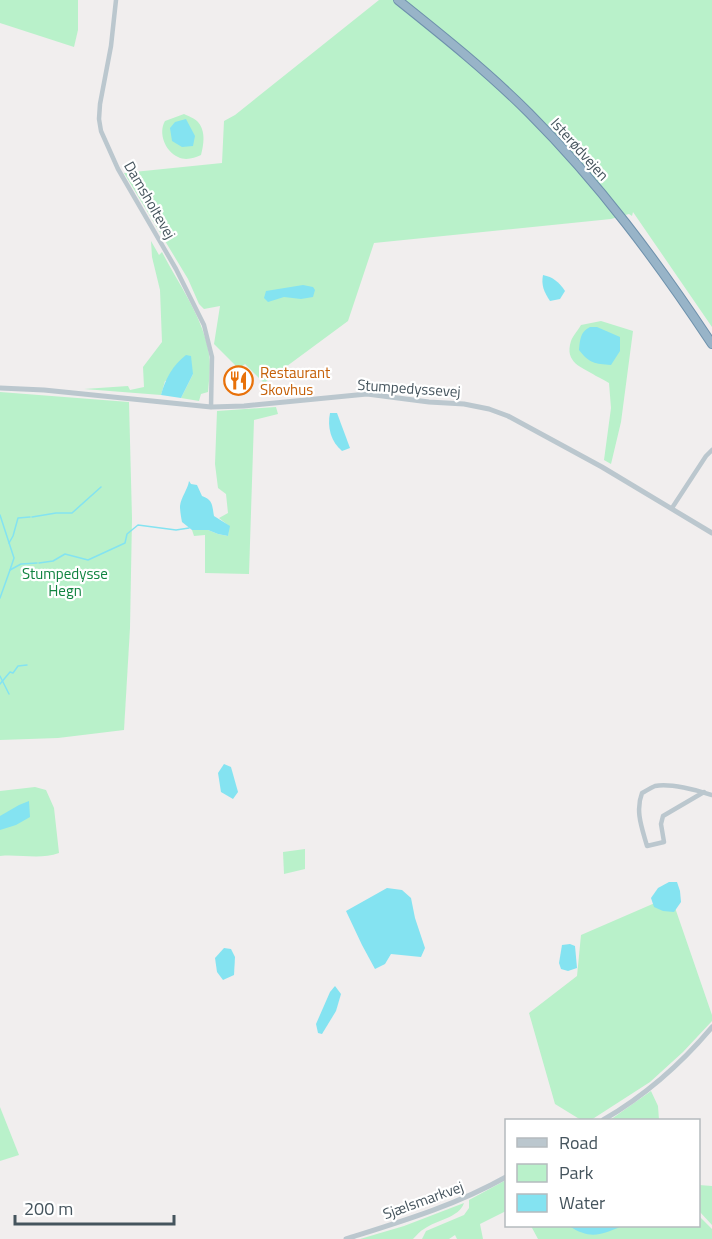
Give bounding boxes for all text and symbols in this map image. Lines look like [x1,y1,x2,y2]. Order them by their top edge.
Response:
street label: Isterødvejen [545,112,615,186]
street label: Damsholtevej [118,157,182,243]
place label: Restaurant Skovhus [260,361,331,401]
restaurant icon: Restaurant Skovhus [223,365,255,397]
street label: Stumpedyssevej [356,373,462,403]
park label: Stumpedysse Hegn [22,562,108,602]
legend [505,1119,700,1227]
text: Road [559,1129,598,1156]
text: Park [559,1159,594,1186]
street label: Sjælsmarkvej [379,1175,467,1225]
scale bar [15,1188,174,1226]
text: Water [559,1189,605,1216]
text: 200 m [24,1195,73,1222]

